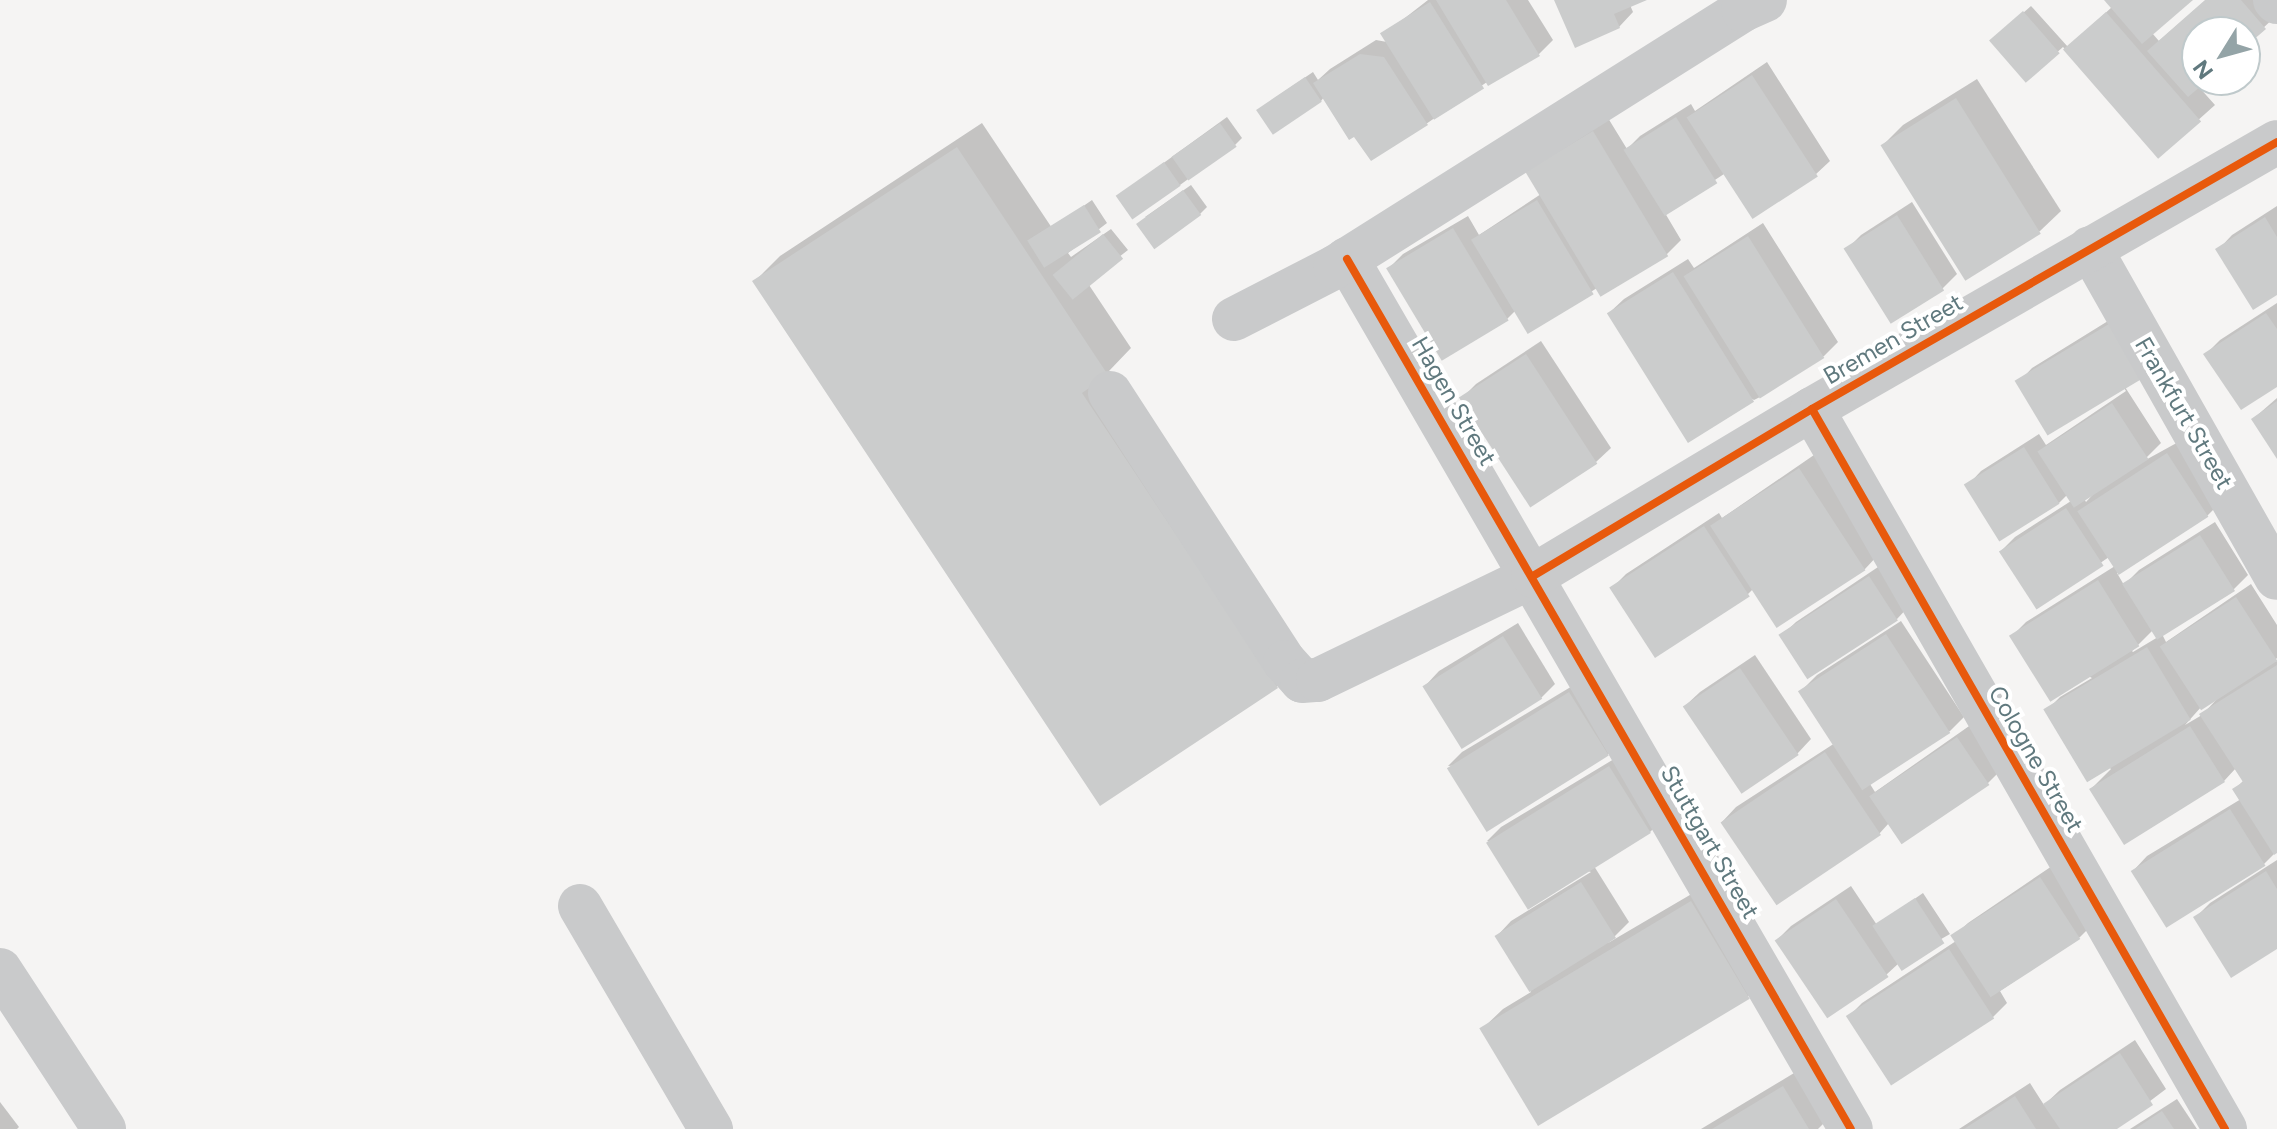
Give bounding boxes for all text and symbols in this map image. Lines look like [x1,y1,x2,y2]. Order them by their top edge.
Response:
north arrow [2181,16,2261,96]
text: N [2187,55,2219,84]
street label: Bremen Street [1818,288,1968,390]
street label: Hagen Street [1406,331,1502,471]
street label: Frankfurt Street [2129,332,2239,494]
street label: Cologne Street [1982,681,2090,837]
street label: Stuttgart Street [1655,760,1765,924]

